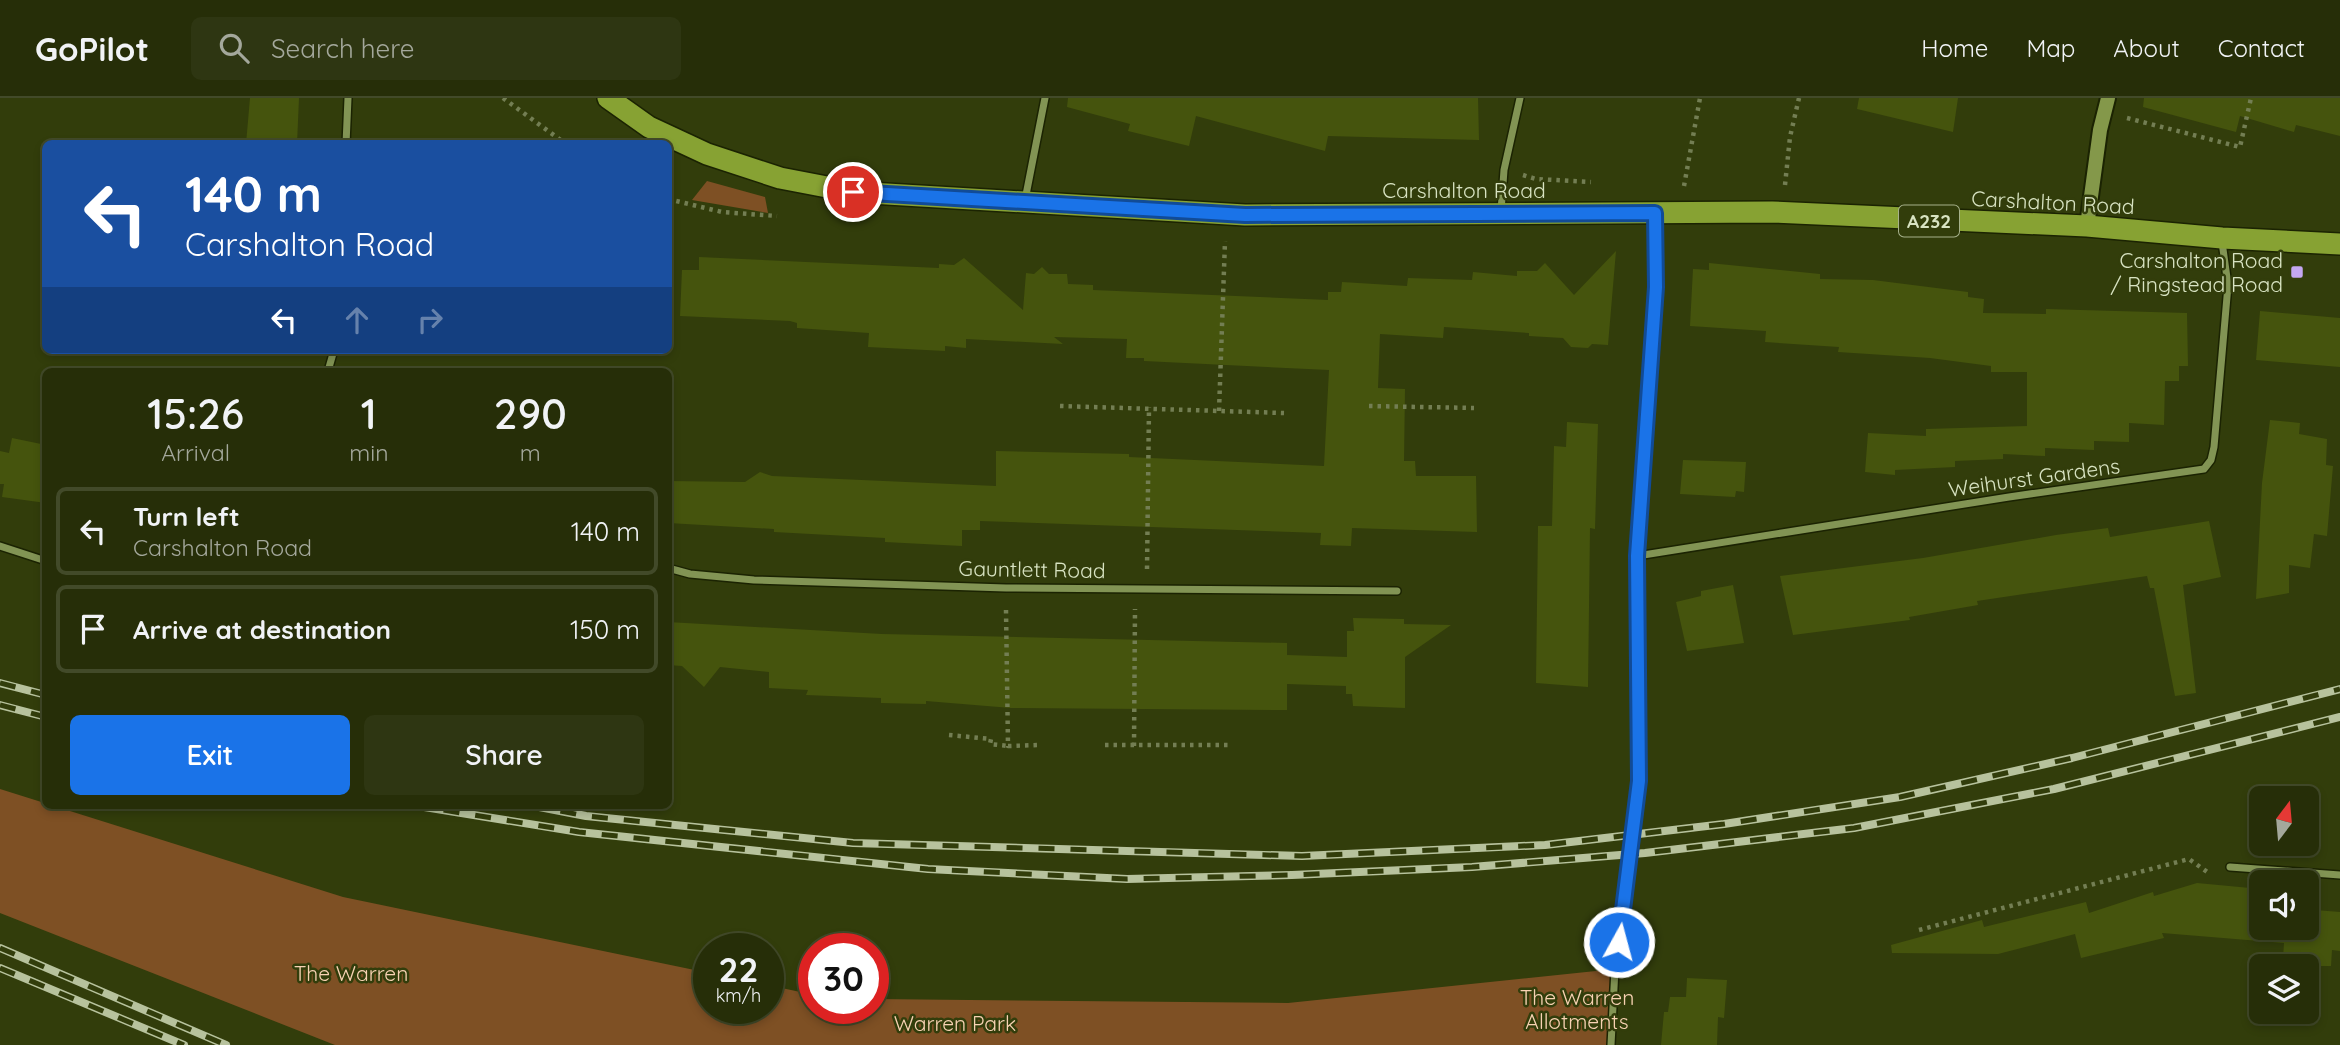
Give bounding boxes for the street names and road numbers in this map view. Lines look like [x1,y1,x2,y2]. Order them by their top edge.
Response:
street label: Carshalton Road [1382,177,1546,203]
street label: Carshalton Road [1971,185,2135,219]
road number: A232 [1899,206,1959,237]
street label: Weihurst Gardens [1947,452,2121,502]
street label: Gauntlett Road [958,555,1106,583]

